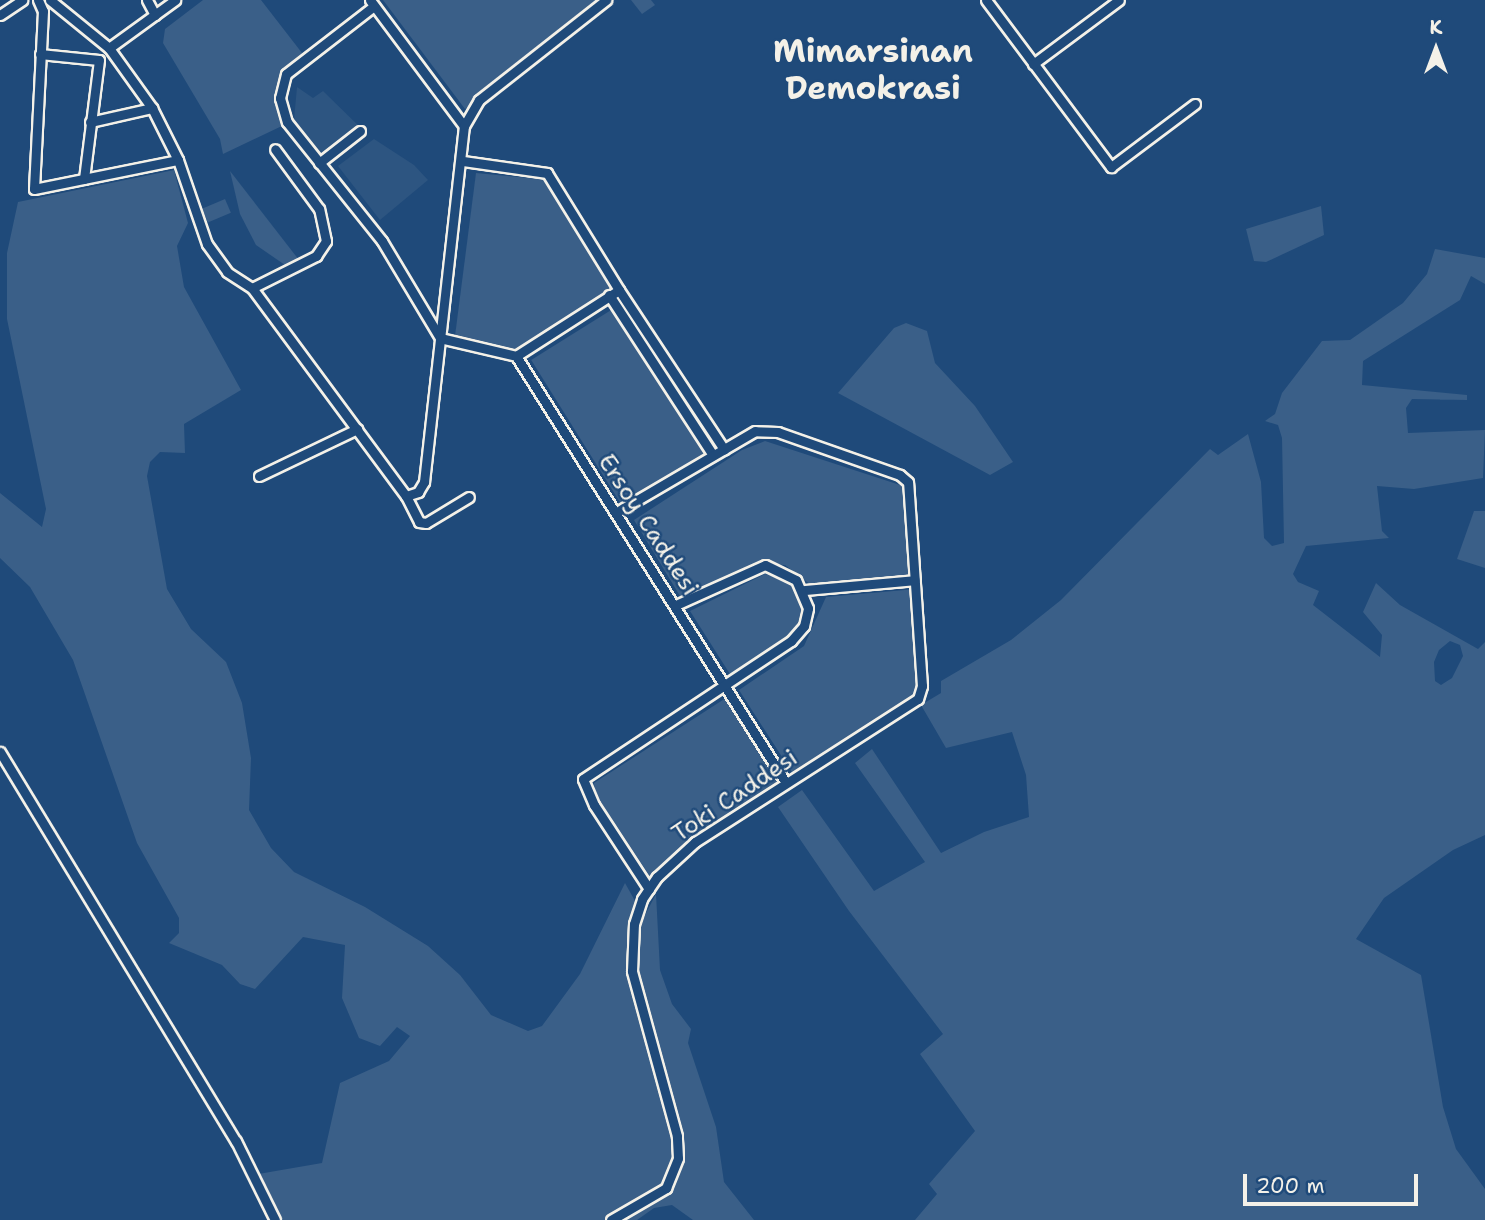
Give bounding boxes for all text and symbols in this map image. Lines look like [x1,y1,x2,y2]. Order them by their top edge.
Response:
north arrow [1401,14,1471,84]
text: K [1430,15,1442,40]
district label: Mimarsinan Demokrasi [773,33,973,108]
street label: Ersoy Caddesi [592,449,704,601]
street label: Toki Caddesi [667,743,803,849]
scale bar [1247,1160,1422,1204]
text: 200 m [1256,1172,1325,1200]

